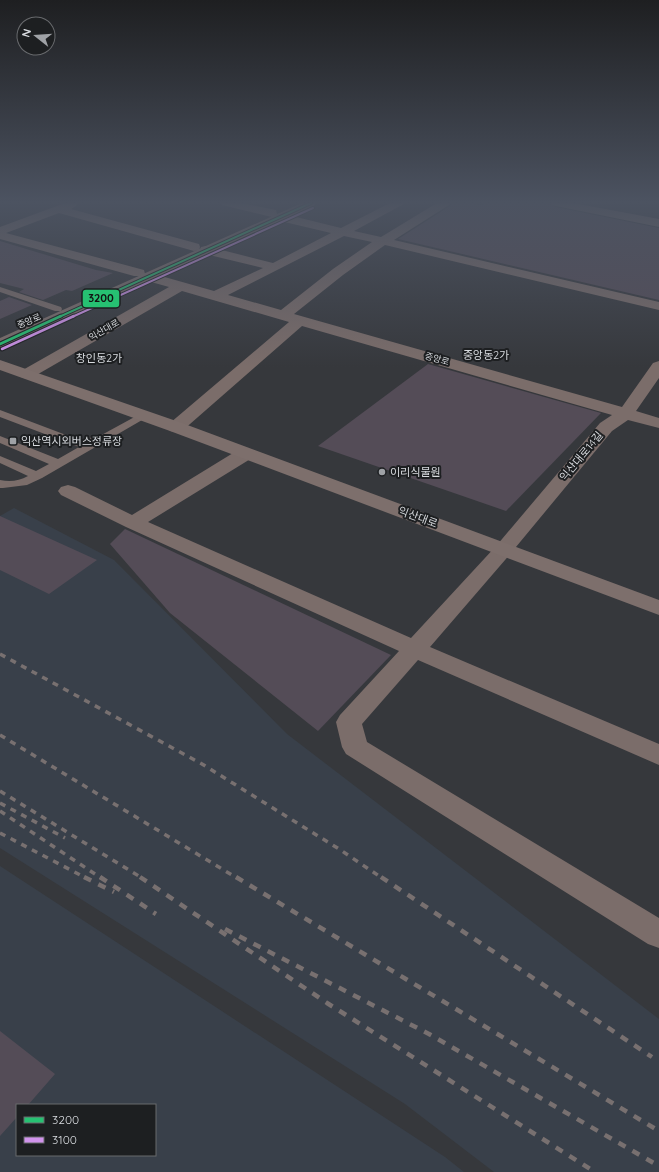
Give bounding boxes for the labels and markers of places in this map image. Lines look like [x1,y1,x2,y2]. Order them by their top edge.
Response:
place label: 익산역시외버스정류장 [21,434,122,448]
marker: 익산역시외버스정류장 [8,436,18,446]
place label: 이리식물원 [390,465,441,479]
marker: 이리식물원 [377,467,387,477]

